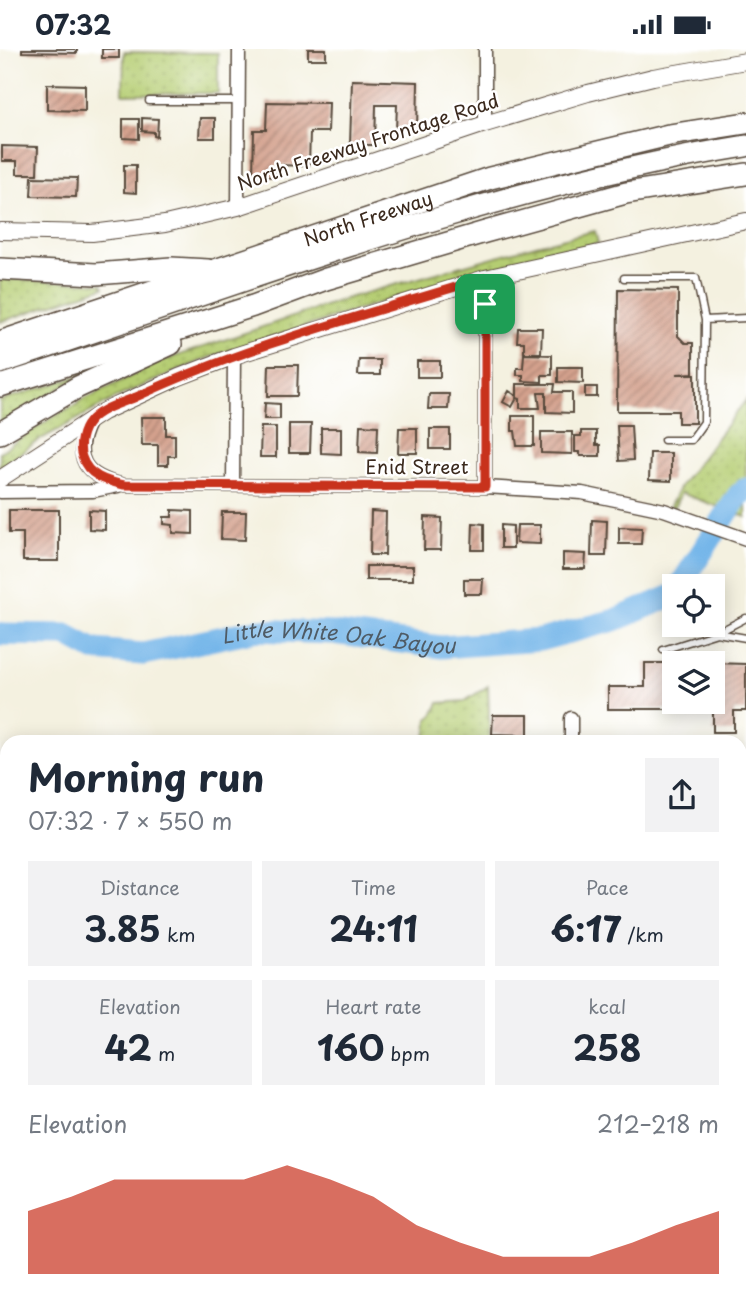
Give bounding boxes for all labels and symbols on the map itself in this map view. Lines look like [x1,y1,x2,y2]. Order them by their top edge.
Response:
street label: North Freeway Frontage Road [233,85,502,197]
street label: North Freeway [299,183,436,253]
pin [455,274,515,334]
street label: Enid Street [365,452,469,480]
water label: Little White Oak Bayou [218,612,458,661]

